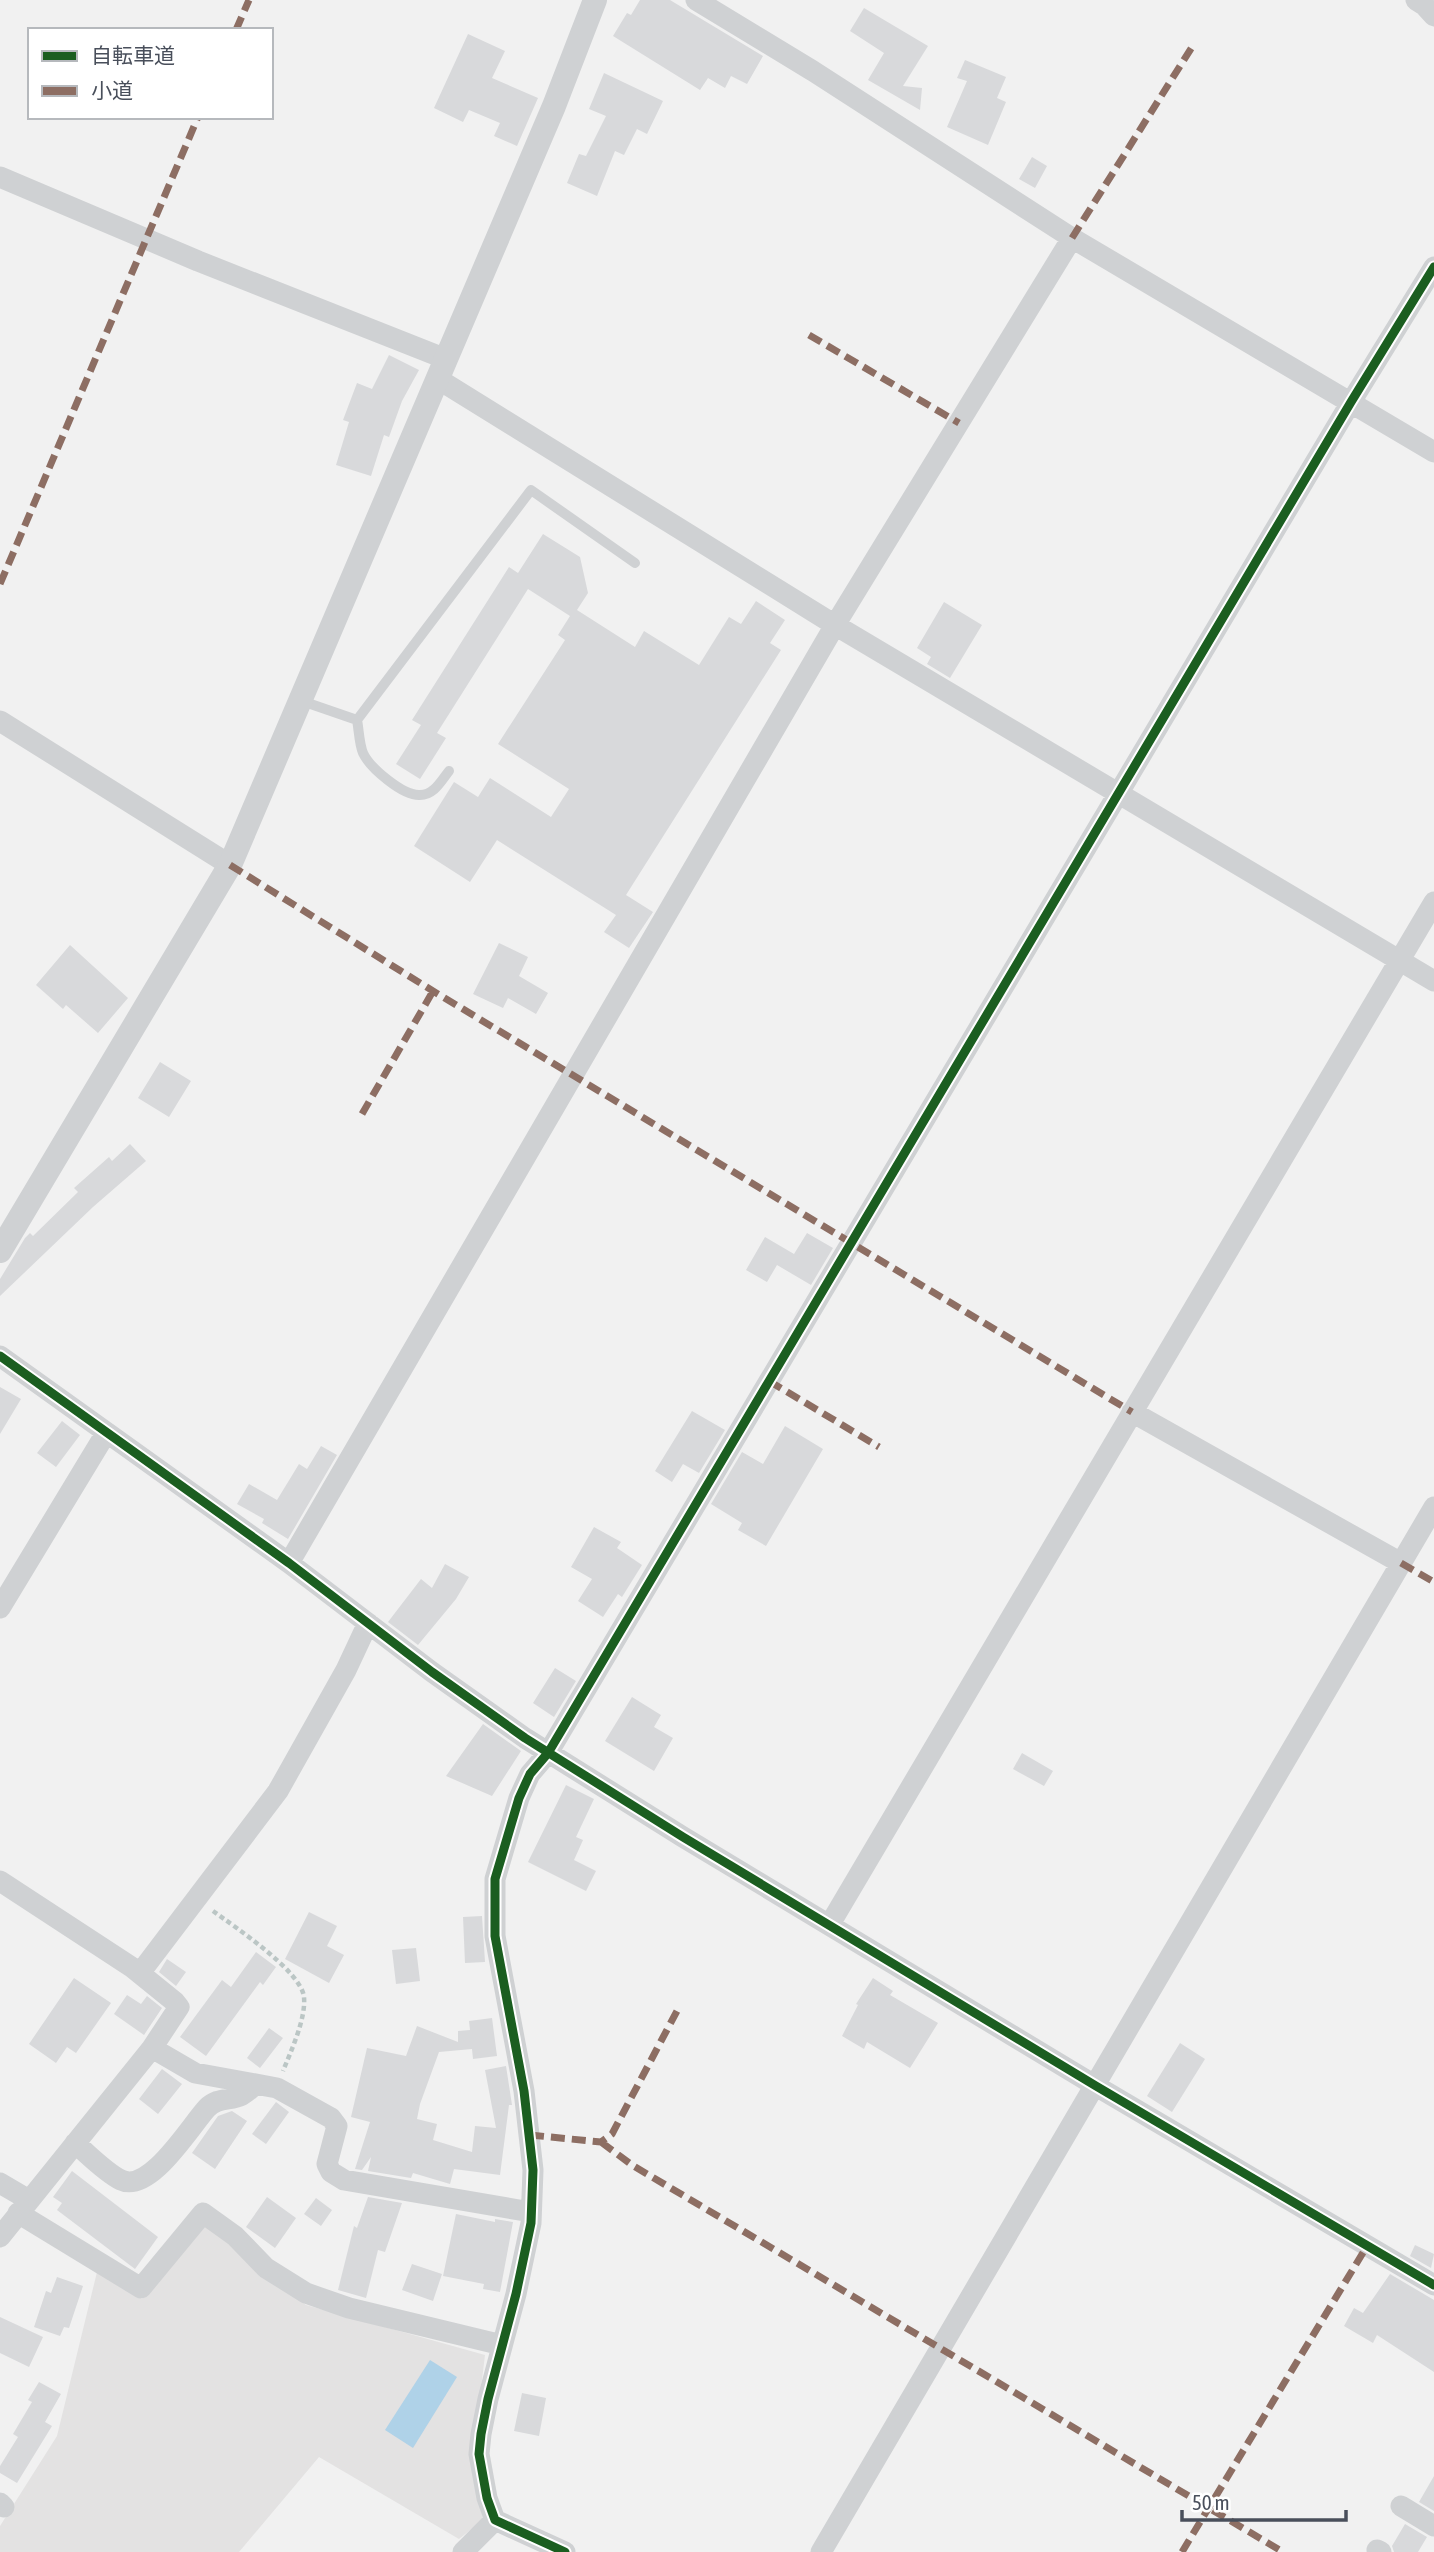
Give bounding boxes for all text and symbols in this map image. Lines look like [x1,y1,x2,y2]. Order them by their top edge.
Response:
legend [28,28,273,119]
text: 自転車道 [91,43,175,67]
text: 小道 [91,78,133,102]
scale bar [1182,2478,1346,2522]
text: 50 m [1192,2490,1230,2514]

